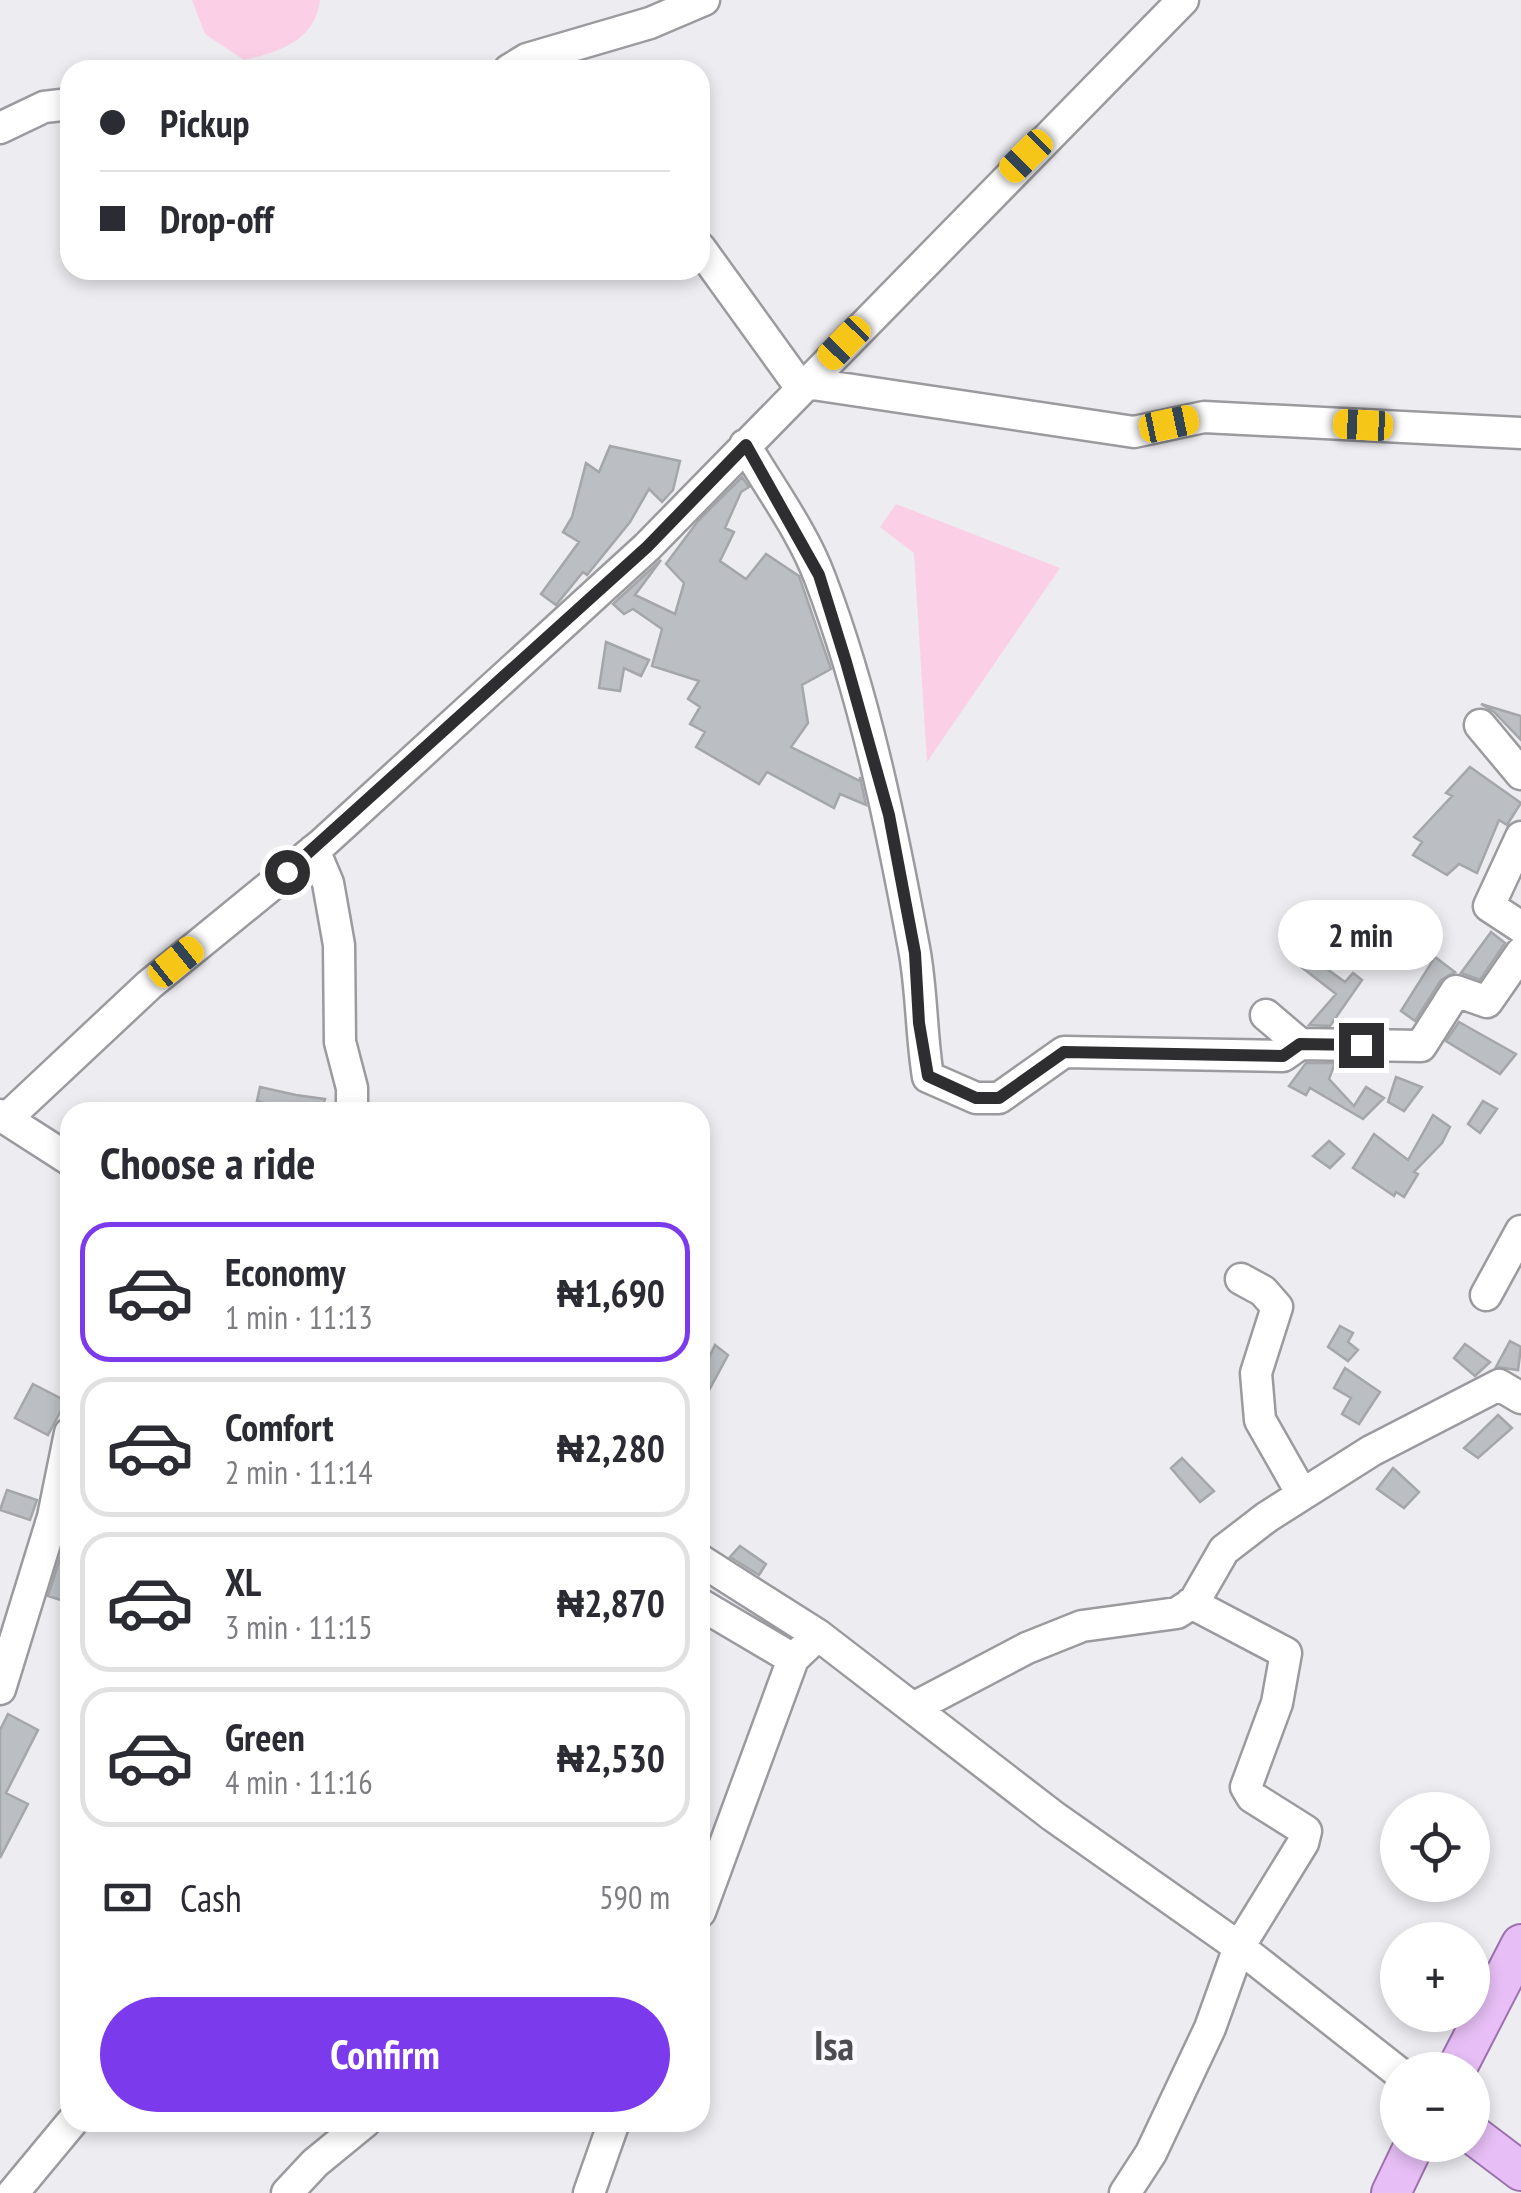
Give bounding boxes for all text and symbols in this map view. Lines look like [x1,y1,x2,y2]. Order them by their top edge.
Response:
text: Pickup [160,98,250,147]
car [994,124,1058,188]
text: Drop-off [160,194,274,243]
car [812,311,876,375]
car [1137,403,1201,445]
car [1332,408,1394,442]
route start [265,850,310,895]
callout: 2 min [1278,900,1444,970]
text: 2 min [1328,914,1393,956]
car [143,931,209,993]
route end [1339,1023,1384,1068]
text: Choose a ride [100,1133,315,1191]
icon: car [105,1247,195,1337]
text: Economy [225,1247,345,1296]
text: ₦1,690 [557,1268,665,1317]
text: 1 min · 11:13 [225,1296,373,1338]
icon: car [105,1402,195,1492]
text: Comfort [225,1402,334,1451]
text: ₦2,280 [557,1423,665,1472]
text: 2 min · 11:14 [225,1451,373,1493]
icon: car [105,1557,195,1647]
text: XL [225,1557,261,1606]
text: ₦2,870 [557,1578,665,1627]
text: 3 min · 11:15 [225,1606,373,1648]
icon: car [105,1712,195,1802]
text: Green [225,1712,305,1761]
text: ₦2,530 [557,1733,665,1782]
text: 4 min · 11:16 [225,1761,373,1803]
map controls [1380,1792,1490,2162]
button: locate [1380,1792,1490,1902]
icon: cash [100,1870,155,1925]
text: Cash [180,1873,242,1922]
text: 590 m [599,1876,670,1918]
button: + [1380,1922,1490,2032]
button: Confirm [100,1997,670,2112]
district label: Isa [814,2019,854,2071]
button: − [1380,2052,1490,2162]

